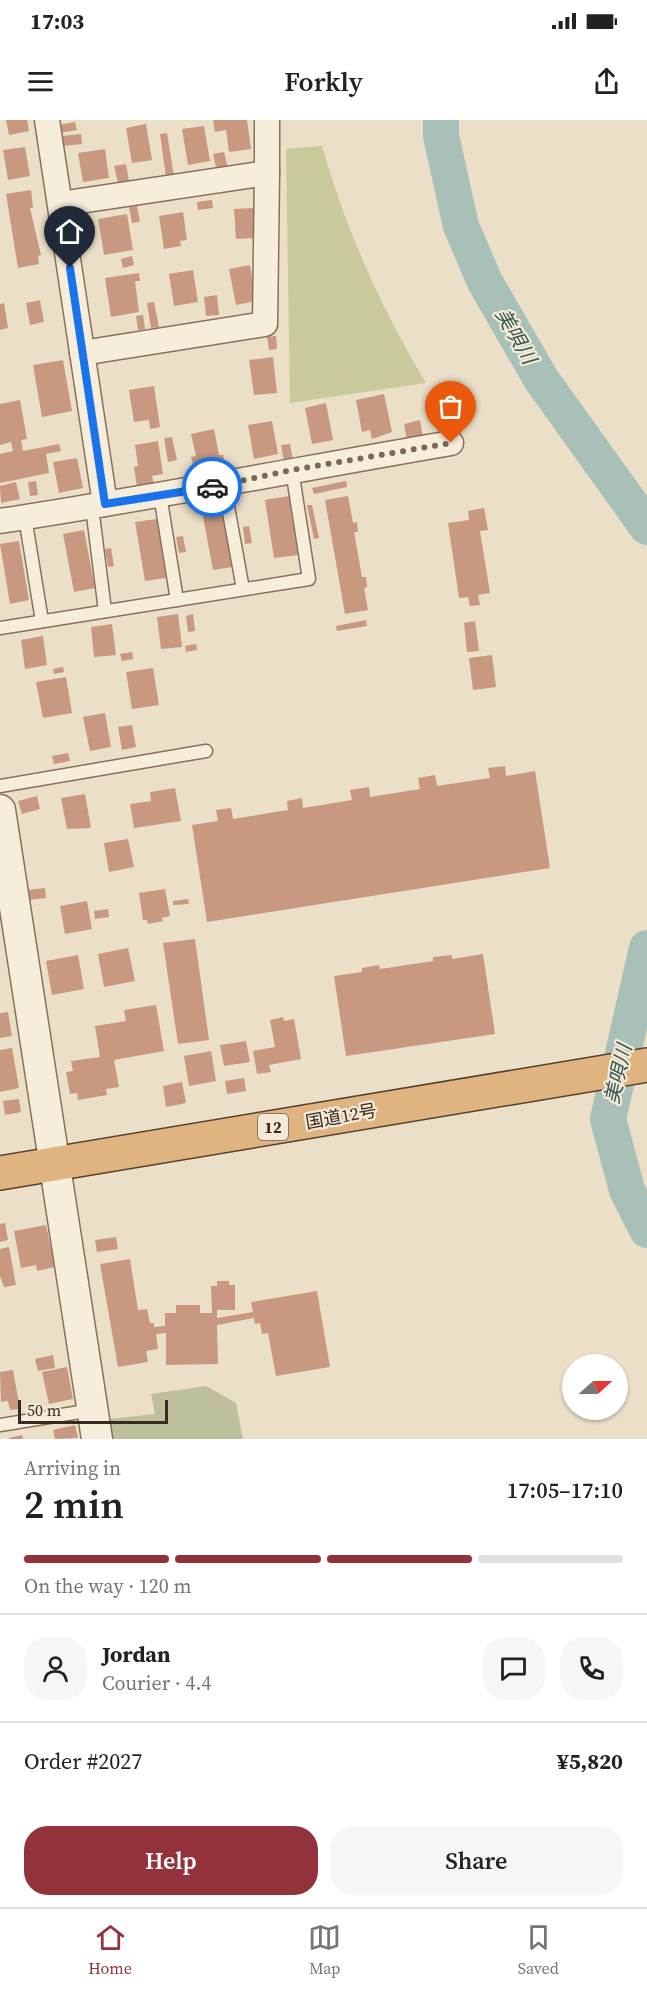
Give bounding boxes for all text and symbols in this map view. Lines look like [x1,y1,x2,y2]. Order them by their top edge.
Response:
text: 17:03 [30,6,84,36]
text: Forkly [284,63,363,100]
icon: menu [24,65,57,98]
icon: share [590,65,623,98]
pin [44,206,95,268]
icon: home [53,215,86,248]
water label: 美唄川 [489,303,544,371]
pin [425,381,476,443]
icon: bag [434,390,467,423]
courier [182,457,242,517]
icon: car [196,471,229,504]
water label: 美唄川 [598,1040,639,1106]
street label: 国道12号 [303,1097,379,1135]
road number: 12 [258,1114,288,1140]
north arrow [562,1354,628,1420]
map controls [562,1354,628,1420]
scale bar [18,1397,168,1424]
text: 50 m [27,1399,61,1421]
text: Arriving in [24,1454,121,1482]
text: 17:05–17:10 [507,1475,623,1505]
text: 2 min [24,1478,124,1531]
text: On the way · 120 m [24,1572,191,1600]
button: person [24,1637,87,1700]
button: chat [482,1637,545,1700]
button: phone [560,1637,623,1700]
text: Jordan [102,1639,170,1669]
text: Courier · 4.4 [102,1669,211,1697]
text: Order #2027 [24,1746,142,1776]
text: ¥5,820 [557,1746,623,1776]
button: Help [24,1826,318,1895]
button: Share [330,1826,623,1895]
tab: Home [88,1921,132,1979]
tab: Map [308,1921,341,1979]
tab: Saved [518,1921,559,1979]

